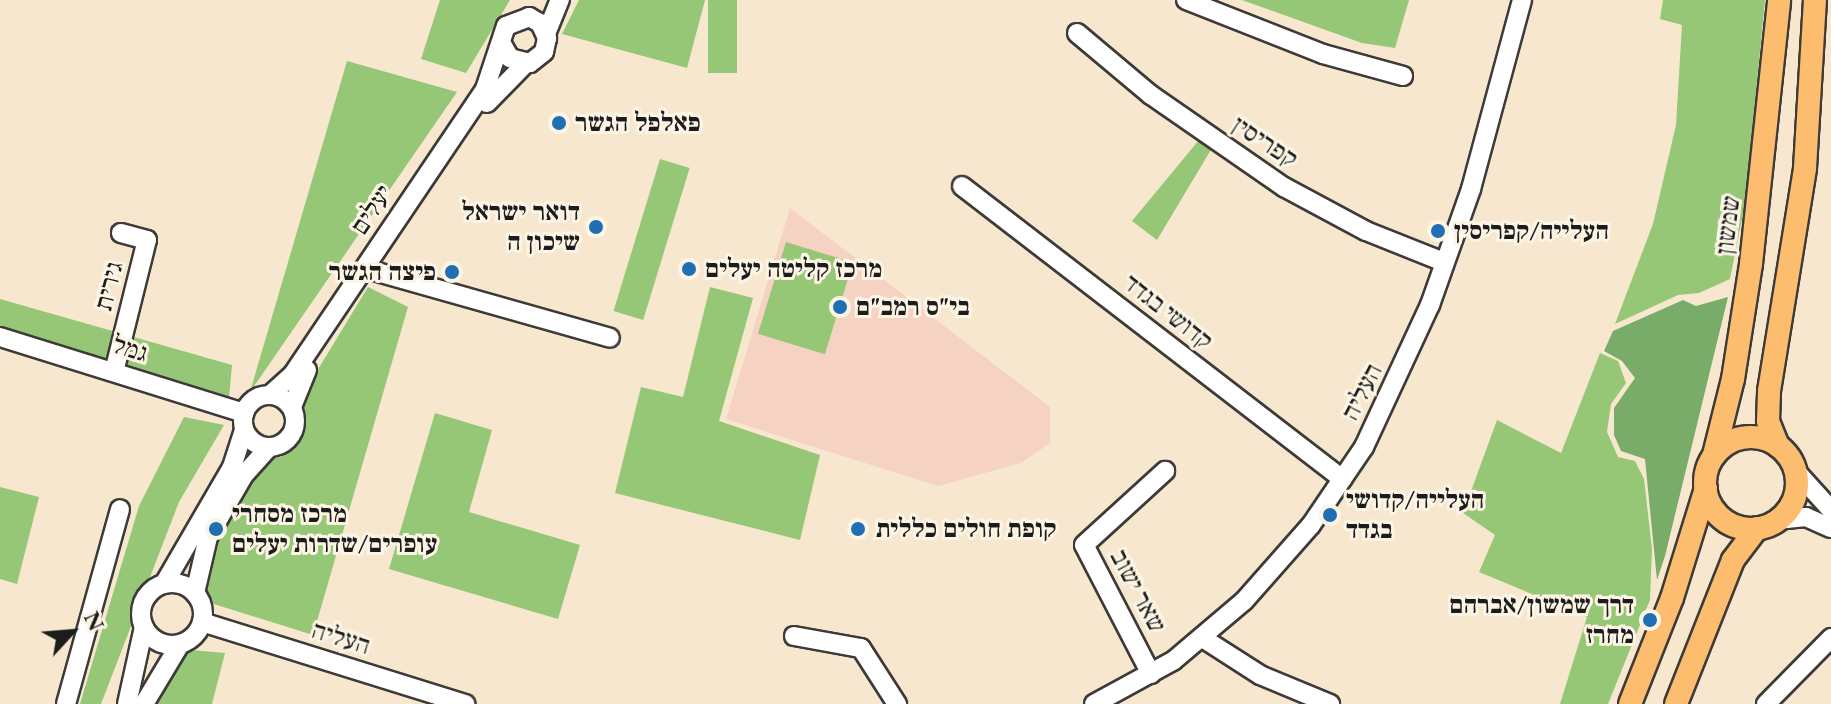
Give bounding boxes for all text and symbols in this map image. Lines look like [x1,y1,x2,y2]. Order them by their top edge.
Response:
place label: פאלפל הגשר [575,107,701,139]
street label: קפריסין [1226,109,1304,175]
marker: פאלפל הגשר [550,114,568,132]
street label: יעלים [344,179,400,241]
street label: שמשון [1709,194,1747,256]
place label: דואר ישראל שיכון ה [462,196,580,258]
place label: העלייה/קפריסין [1454,215,1609,247]
marker: דואר ישראל שיכון ה [587,218,605,236]
marker: העלייה/קפריסין [1429,222,1447,240]
place label: מרכז קליטה יעלים [705,253,882,285]
place label: פיצה הגשר [329,256,436,288]
street label: גירית [88,258,130,314]
marker: מרכז קליטה יעלים [680,260,698,278]
marker: פיצה הגשר [443,263,461,281]
street label: קדושי בגדד [1117,267,1219,357]
place label: בי"ס רמב"ם [856,291,970,323]
marker: בי"ס רמב"ם [831,298,849,316]
street label: גמל [108,329,152,369]
street label: העליה [1335,358,1389,426]
place label: העלייה/קדושי בגדד [1346,484,1484,546]
place label: מרכז מסחרי עופרים/שדרות יעלים [232,498,437,560]
marker: העלייה/קדושי בגדד [1321,506,1339,524]
place label: קופת חולים כללית [876,513,1057,545]
marker: קופת חולים כללית [847,518,869,540]
marker: מרכז מסחרי עופרים/שדרות יעלים [207,520,225,538]
street label: שאר ישוב [1103,544,1173,638]
place label: דרך שמשון/אברהם מחרז [1449,589,1634,650]
north arrow [32,592,112,672]
text: N [77,607,111,636]
marker: דרך שמשון/אברהם מחרז [1641,611,1659,629]
street label: העליה [308,614,374,662]

